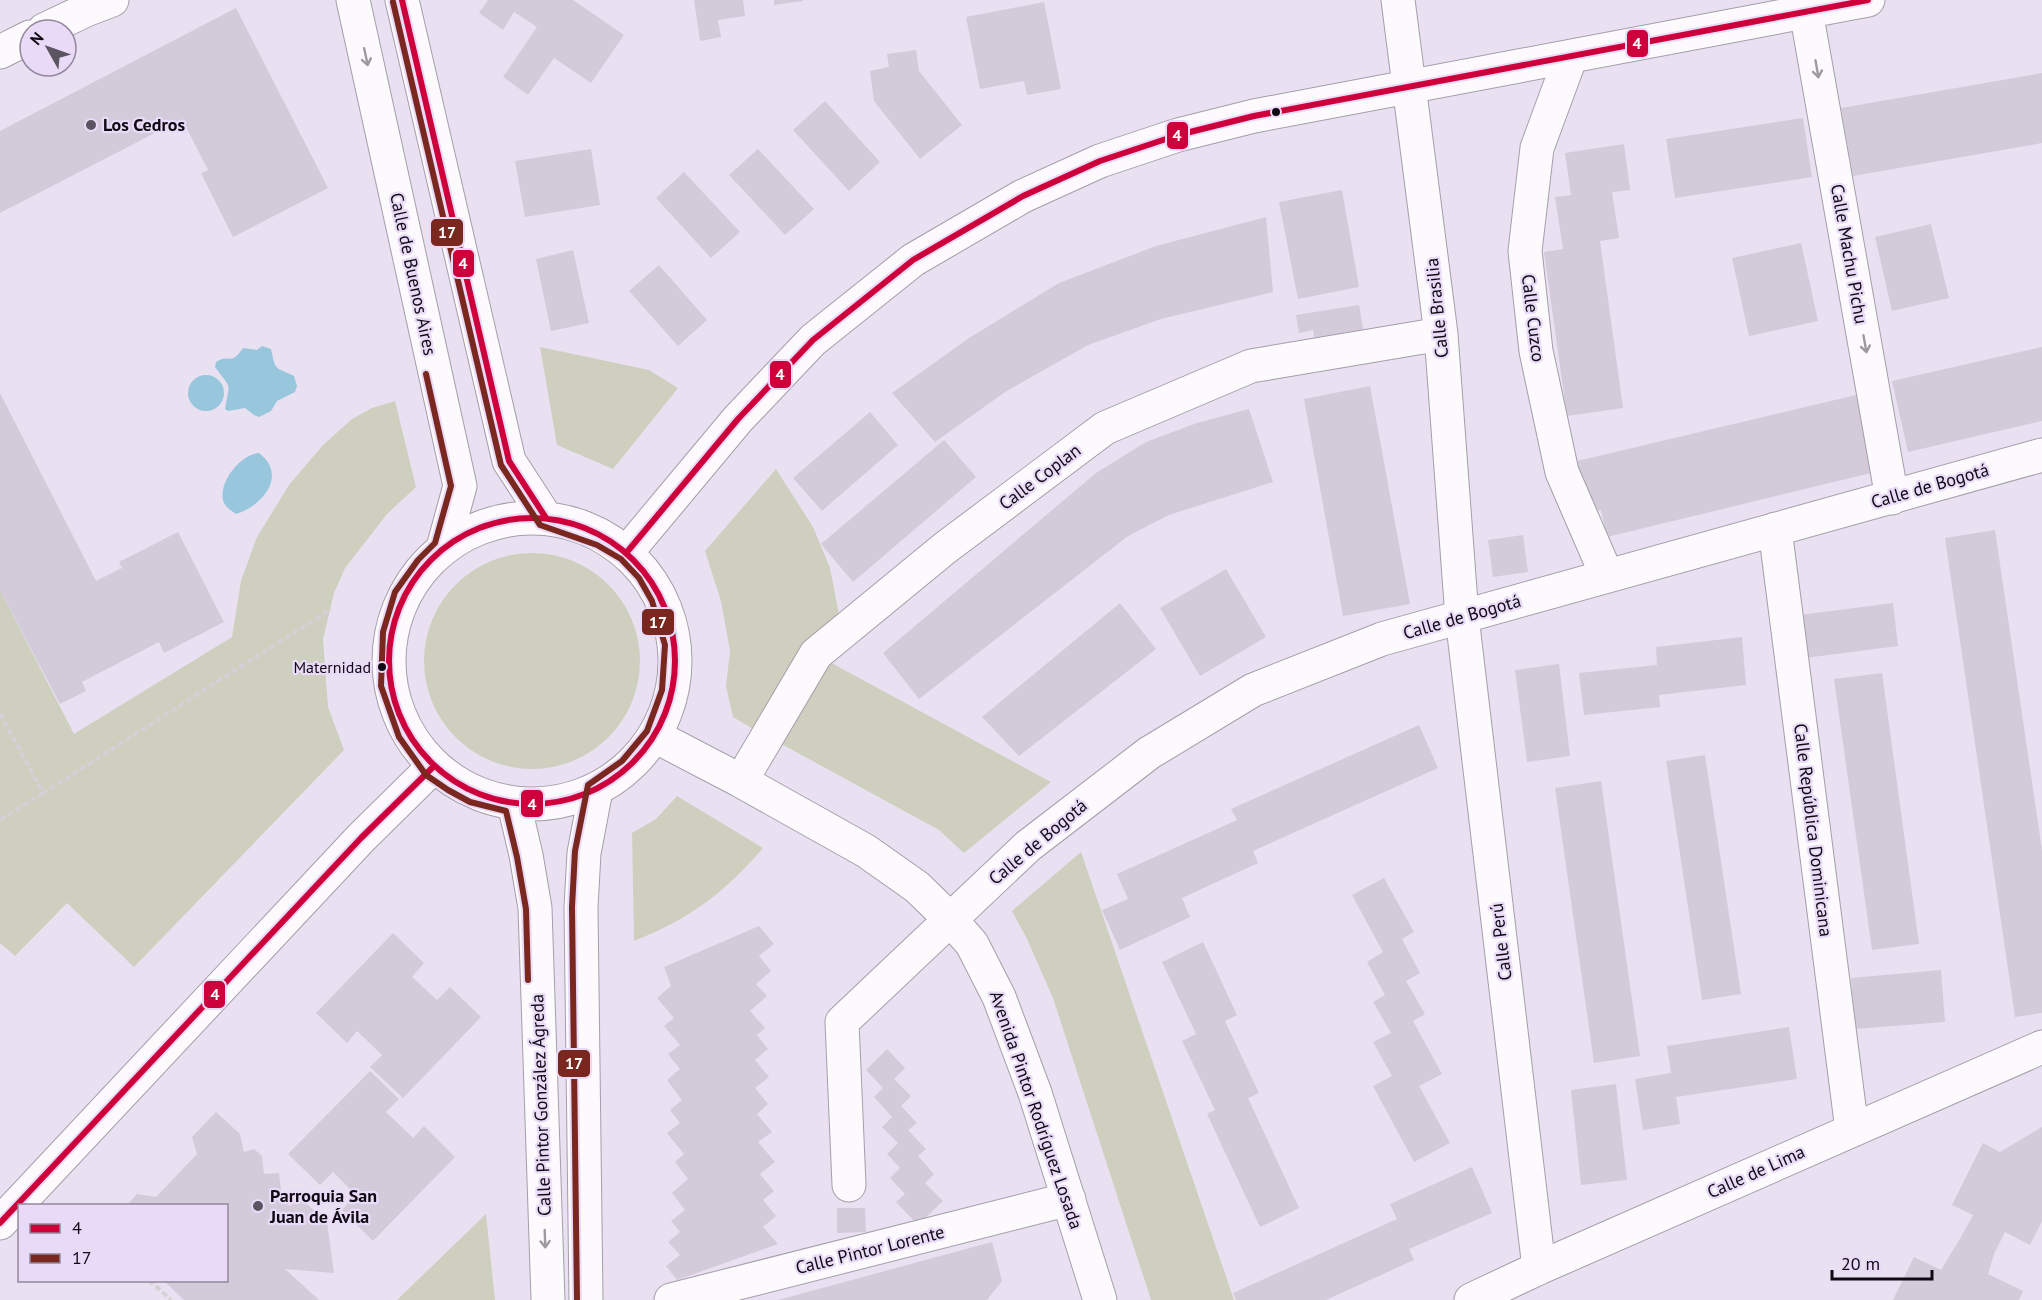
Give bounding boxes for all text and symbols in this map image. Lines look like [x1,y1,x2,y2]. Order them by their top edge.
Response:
north arrow [18,18,78,78]
text: N [25,28,48,49]
line badge: 4 [1626,29,1649,58]
text: 4 [1632,33,1642,53]
one-way arrow [361,47,372,66]
one-way arrow [1811,59,1822,78]
unlabelled marker [1270,106,1282,118]
place label: Los Cedros [103,113,185,136]
marker: Los Cedros [84,118,98,132]
line badge: 4 [1166,121,1189,150]
text: 4 [1172,125,1182,145]
street label: Calle Machu Pichu [1826,182,1873,326]
street label: Calle de Buenos Aires [385,190,442,357]
line badge: 17 [430,218,464,247]
text: 17 [438,222,456,242]
line badge: 4 [452,249,475,278]
text: 4 [458,253,468,273]
street label: Calle Brasilia [1420,257,1453,359]
street label: Calle Cuzco [1517,273,1550,363]
one-way arrow [1860,333,1871,353]
line badge: 4 [769,360,792,389]
text: 4 [775,364,785,384]
street label: Calle Coplan [994,438,1085,515]
street label: Calle de Bogotá [1868,458,1991,513]
street label: Calle de Bogotá [1400,589,1523,644]
line badge: 17 [641,608,675,636]
text: 17 [649,612,667,632]
place label: Maternidad [293,657,371,677]
marker: Maternidad [376,661,388,673]
street label: Calle República Dominicana [1789,722,1838,938]
line badge: 4 [520,789,544,818]
text: 4 [527,794,537,814]
street label: Calle de Bogotá [984,794,1092,889]
street label: Calle Perú [1484,902,1517,982]
line badge: 4 [203,980,226,1009]
text: 4 [210,984,220,1004]
street label: Avenida Pintor Rodríguez Losada [985,988,1088,1232]
street label: Calle Pintor González Ágreda [525,994,556,1216]
line badge: 17 [557,1049,591,1078]
text: 17 [565,1053,583,1073]
street label: Calle de Lima [1703,1140,1808,1203]
place label: Parroquia San Juan de Ávila [269,1184,377,1228]
marker: Parroquia San Juan de Ávila [251,1199,265,1213]
legend [18,1204,228,1282]
text: 4 [72,1216,82,1239]
street label: Calle Pintor Lorente [793,1220,947,1279]
one-way arrow [540,1228,551,1248]
scale bar [1832,1243,1932,1281]
text: 17 [72,1246,92,1269]
text: 20 m [1841,1252,1880,1275]

